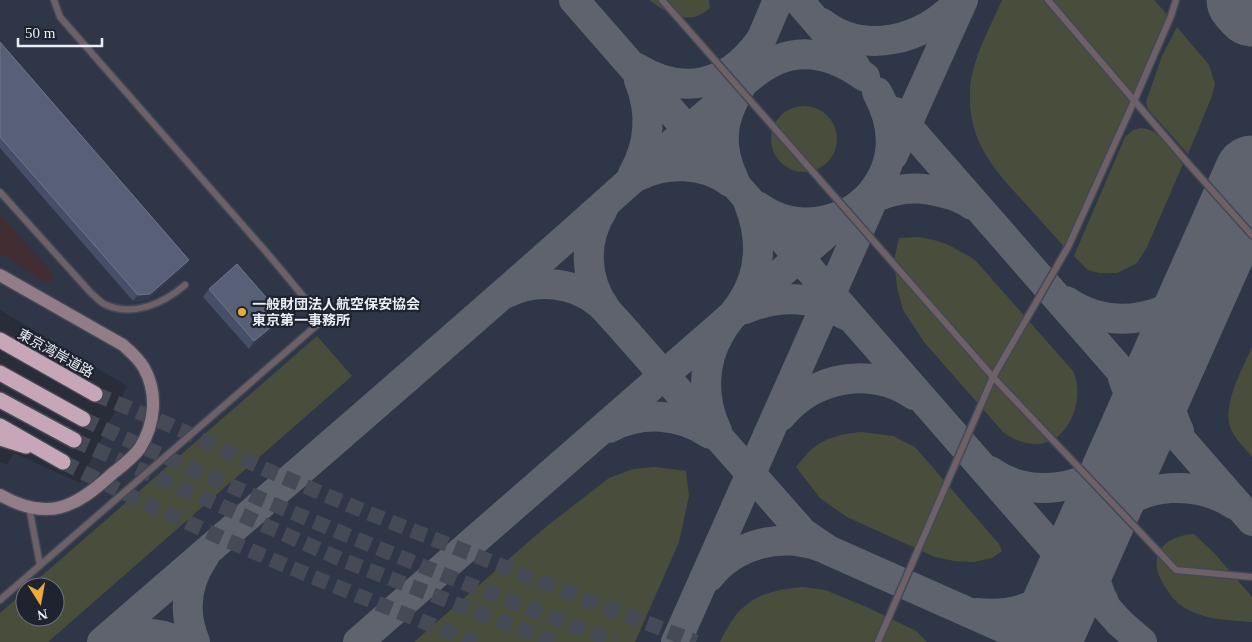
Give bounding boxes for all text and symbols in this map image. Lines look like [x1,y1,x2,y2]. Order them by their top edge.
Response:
scale bar [18,15,101,47]
text: 50 m [25,25,56,41]
place label: 一般財団法人航空保安協会 東京第一事務所 [252,297,420,328]
marker: 一般財団法人航空保安協会 東京第一事務所 [236,306,248,318]
street label: 東京湾岸道路 [15,327,96,380]
north arrow [15,577,65,627]
text: N [36,606,49,623]

